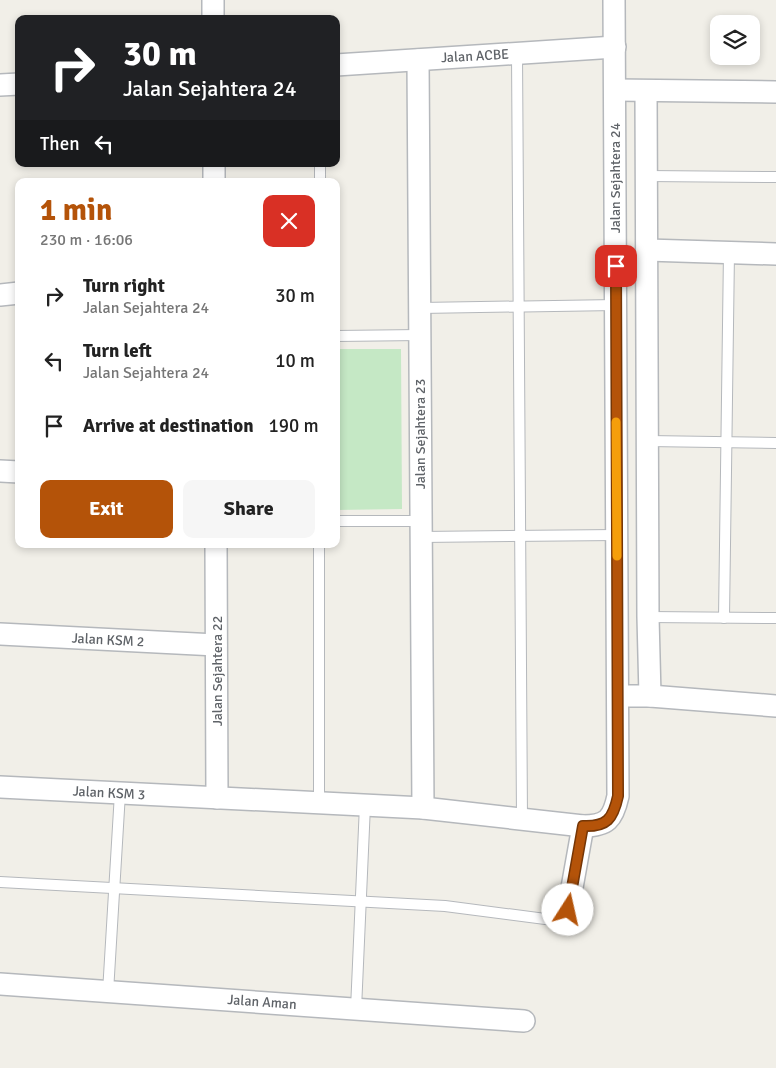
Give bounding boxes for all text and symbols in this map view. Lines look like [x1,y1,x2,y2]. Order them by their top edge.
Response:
map controls [710,15,760,65]
button: layers [710,15,760,65]
text: 30 m [123,32,197,75]
icon: right [40,35,105,100]
street label: Jalan ACBE [441,46,510,66]
text: Jalan Sejahtera 24 [123,75,297,102]
street label: Jalan Sejahtera 24 [607,122,624,233]
icon: left [90,130,118,158]
text: Then [40,132,80,156]
text: 1 min [40,192,112,229]
button: close [263,195,315,247]
text: 230 m · 16:06 [40,230,133,250]
pin [595,245,637,287]
icon: arrive [602,252,630,280]
text: Turn right [83,274,165,298]
icon: right [40,282,68,310]
text: 30 m [275,284,315,308]
text: Jalan Sejahtera 24 [83,298,209,318]
text: Turn left [83,339,152,363]
icon: left [40,347,68,375]
text: 10 m [275,349,315,373]
text: Jalan Sejahtera 24 [83,363,209,383]
street label: Jalan Sejahtera 23 [412,379,429,489]
icon: arrive [40,412,68,440]
text: Arrive at destination [83,414,254,438]
text: 190 m [269,414,319,438]
button: Exit [40,480,173,538]
button: Share [183,480,315,538]
street label: Jalan Sejahtera 22 [209,616,226,726]
street label: Jalan KSM 2 [71,630,145,650]
street label: Jalan KSM 3 [72,783,146,803]
position arrow [541,883,593,935]
street label: Jalan Aman [227,991,297,1013]

